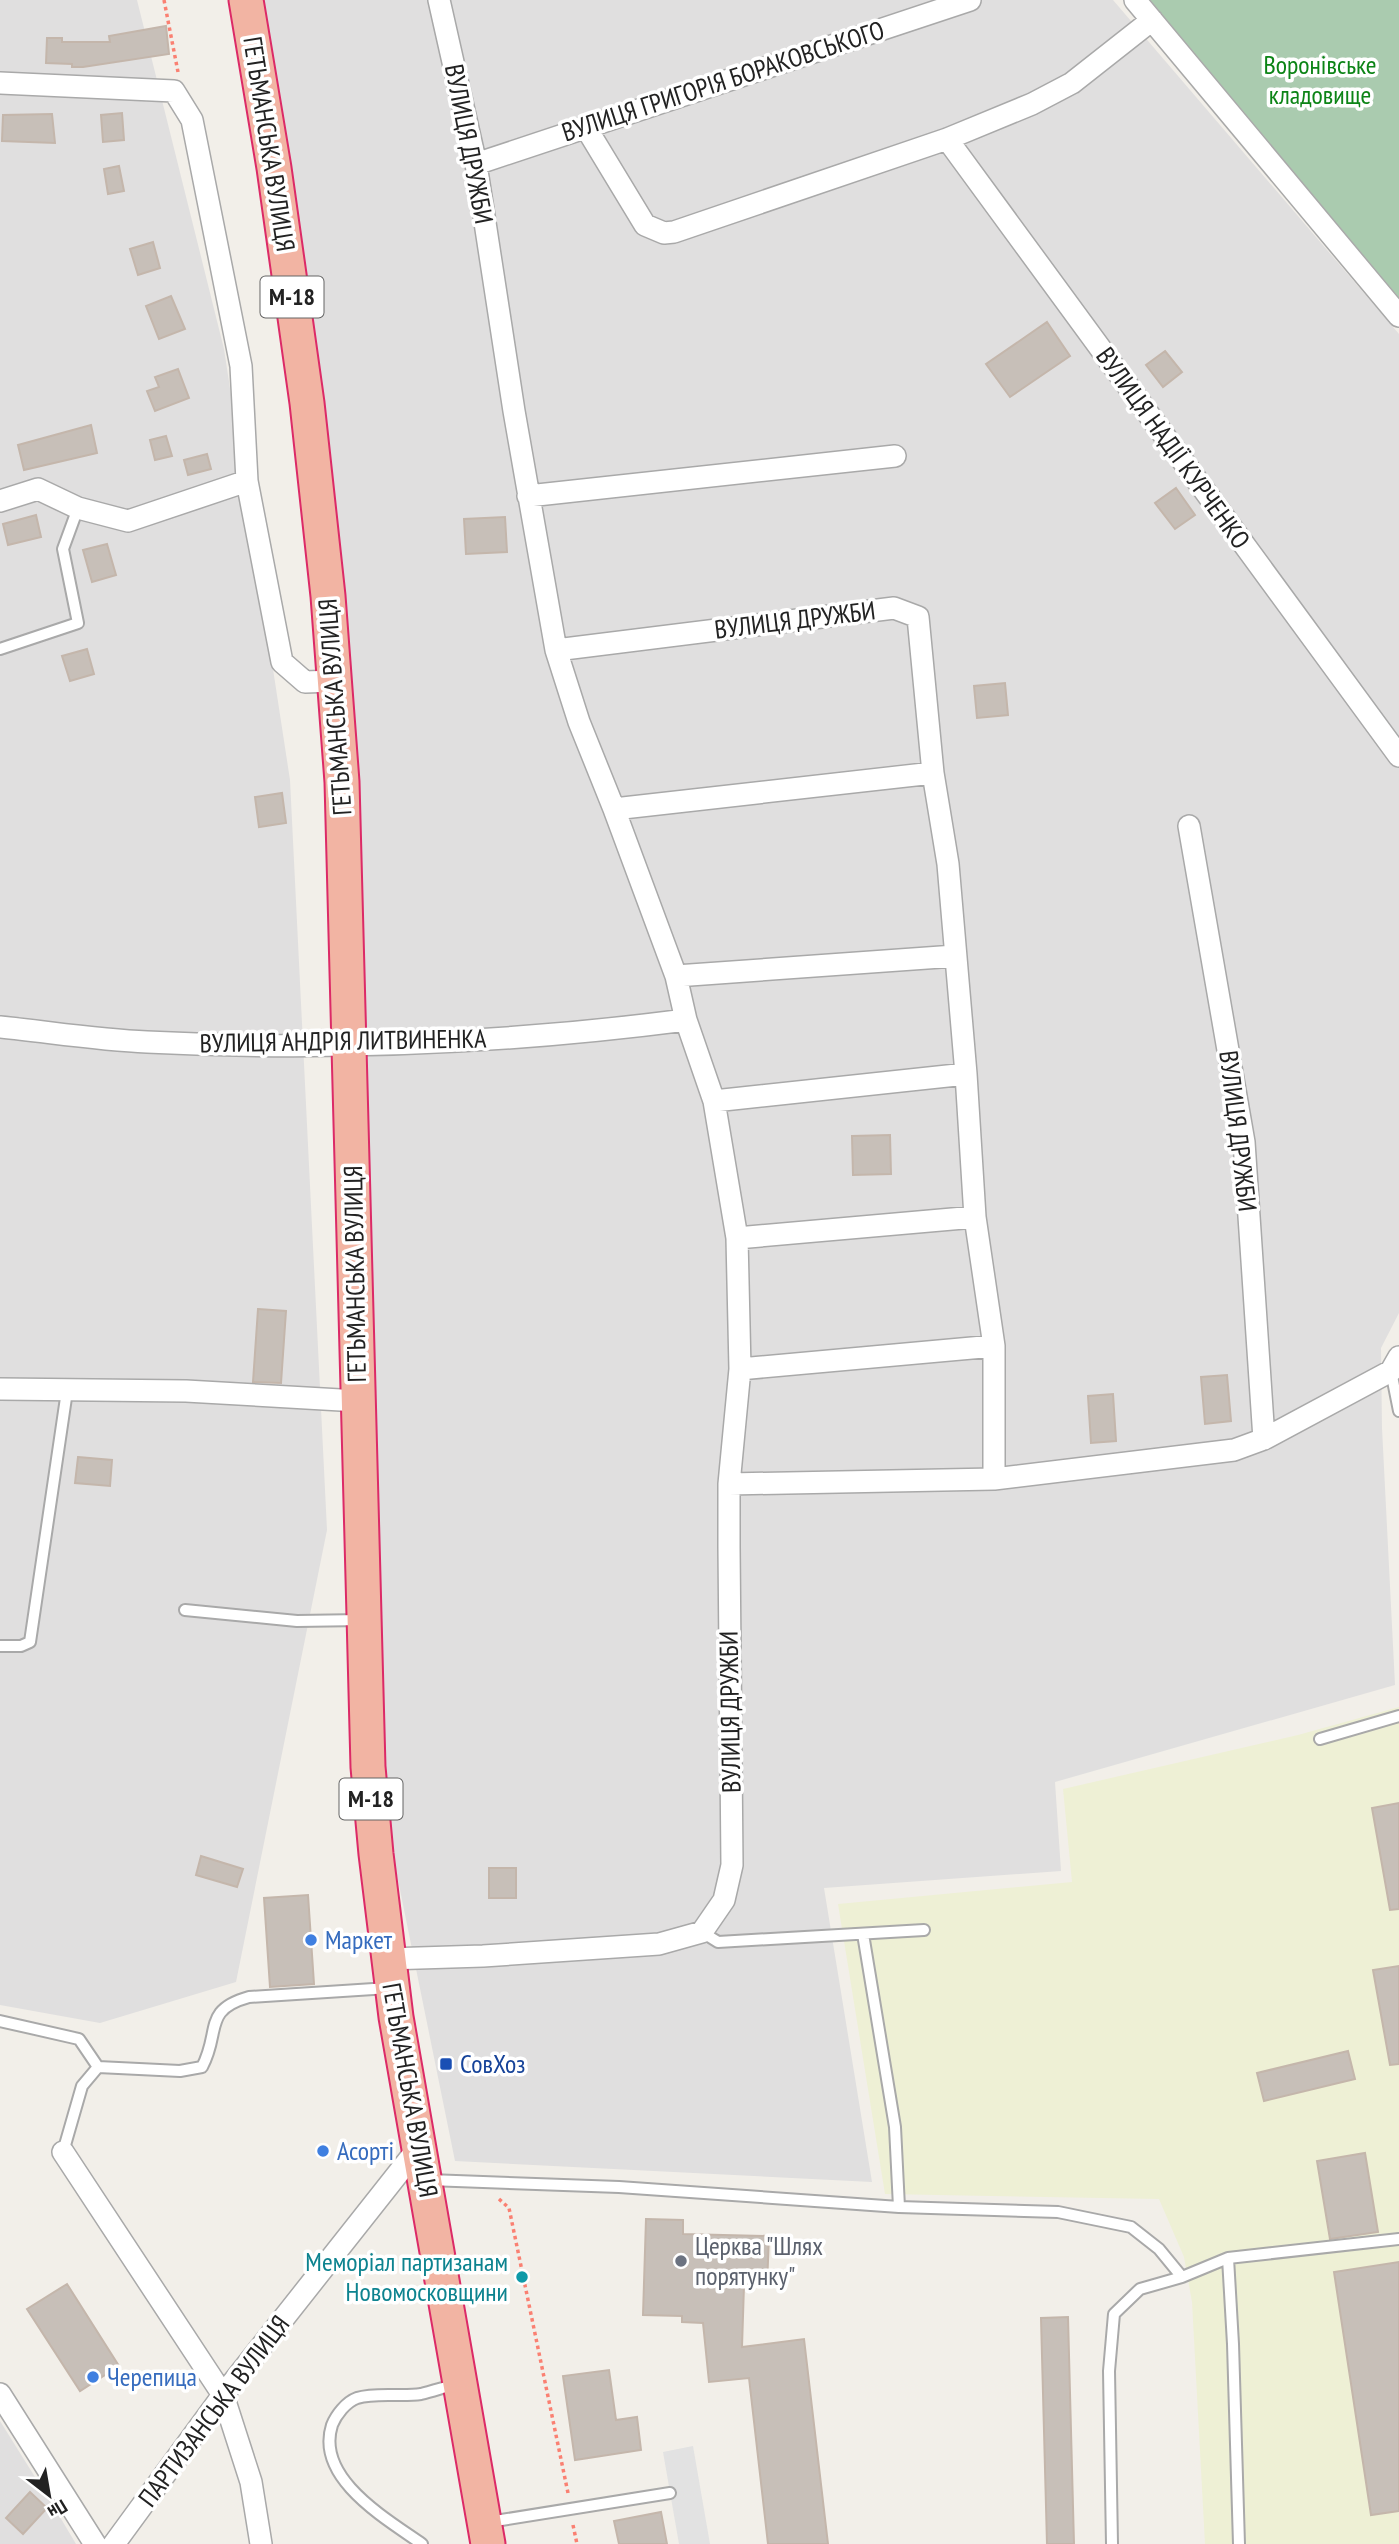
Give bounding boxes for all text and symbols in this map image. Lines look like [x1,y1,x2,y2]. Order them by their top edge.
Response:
street label: ВУЛИЦЯ ГРИГОРІЯ БОРАКОВСЬКОГО [557,13,888,148]
street label: ГЕТЬМАНСЬКА ВУЛИЦЯ [236,34,303,254]
park label: Воронівське кладовище [1263,48,1377,111]
street label: ВУЛИЦЯ ДРУЖБИ [438,61,501,226]
road number: М-18 [260,276,324,318]
street label: ВУЛИЦЯ НАДІЇ КУРЧЕНКО [1089,341,1258,555]
street label: ВУЛИЦЯ ДРУЖБИ [713,593,877,646]
street label: ГЕТЬМАНСЬКА ВУЛИЦЯ [310,598,359,816]
street label: ВУЛИЦЯ АНДРІЯ ЛИТВИНЕНКА [199,1021,487,1060]
street label: ВУЛИЦЯ ДРУЖБИ [1212,1049,1265,1213]
street label: ГЕТЬМАНСЬКА ВУЛИЦЯ [336,1165,373,1383]
street label: ВУЛИЦЯ ДРУЖБИ [712,1631,747,1793]
road number: М-18 [340,1778,402,1820]
place label: Маркет [325,1923,393,1956]
marker: Маркет [303,1932,319,1948]
street label: ГЕТЬМАНСЬКА ВУЛИЦЯ [375,1980,446,2200]
place label: СовХоз [460,2047,525,2080]
marker: СовХоз [438,2056,454,2072]
place label: Асорті [337,2134,394,2167]
marker: Асорті [315,2143,331,2159]
place label: Церква "Шлях порятунку" [695,2229,823,2292]
place label: Меморіал партизанам Новомосковщини [305,2245,508,2308]
marker: Церква "Шлях порятунку" [673,2253,689,2269]
marker: Меморіал партизанам Новомосковщини [514,2269,530,2285]
street label: ПАРТИЗАНСЬКА ВУЛИЦЯ [131,2308,296,2513]
place label: Черепица [107,2360,197,2393]
marker: Черепица [85,2369,101,2385]
north arrow [14,2460,84,2530]
text: Пн [44,2495,72,2525]

